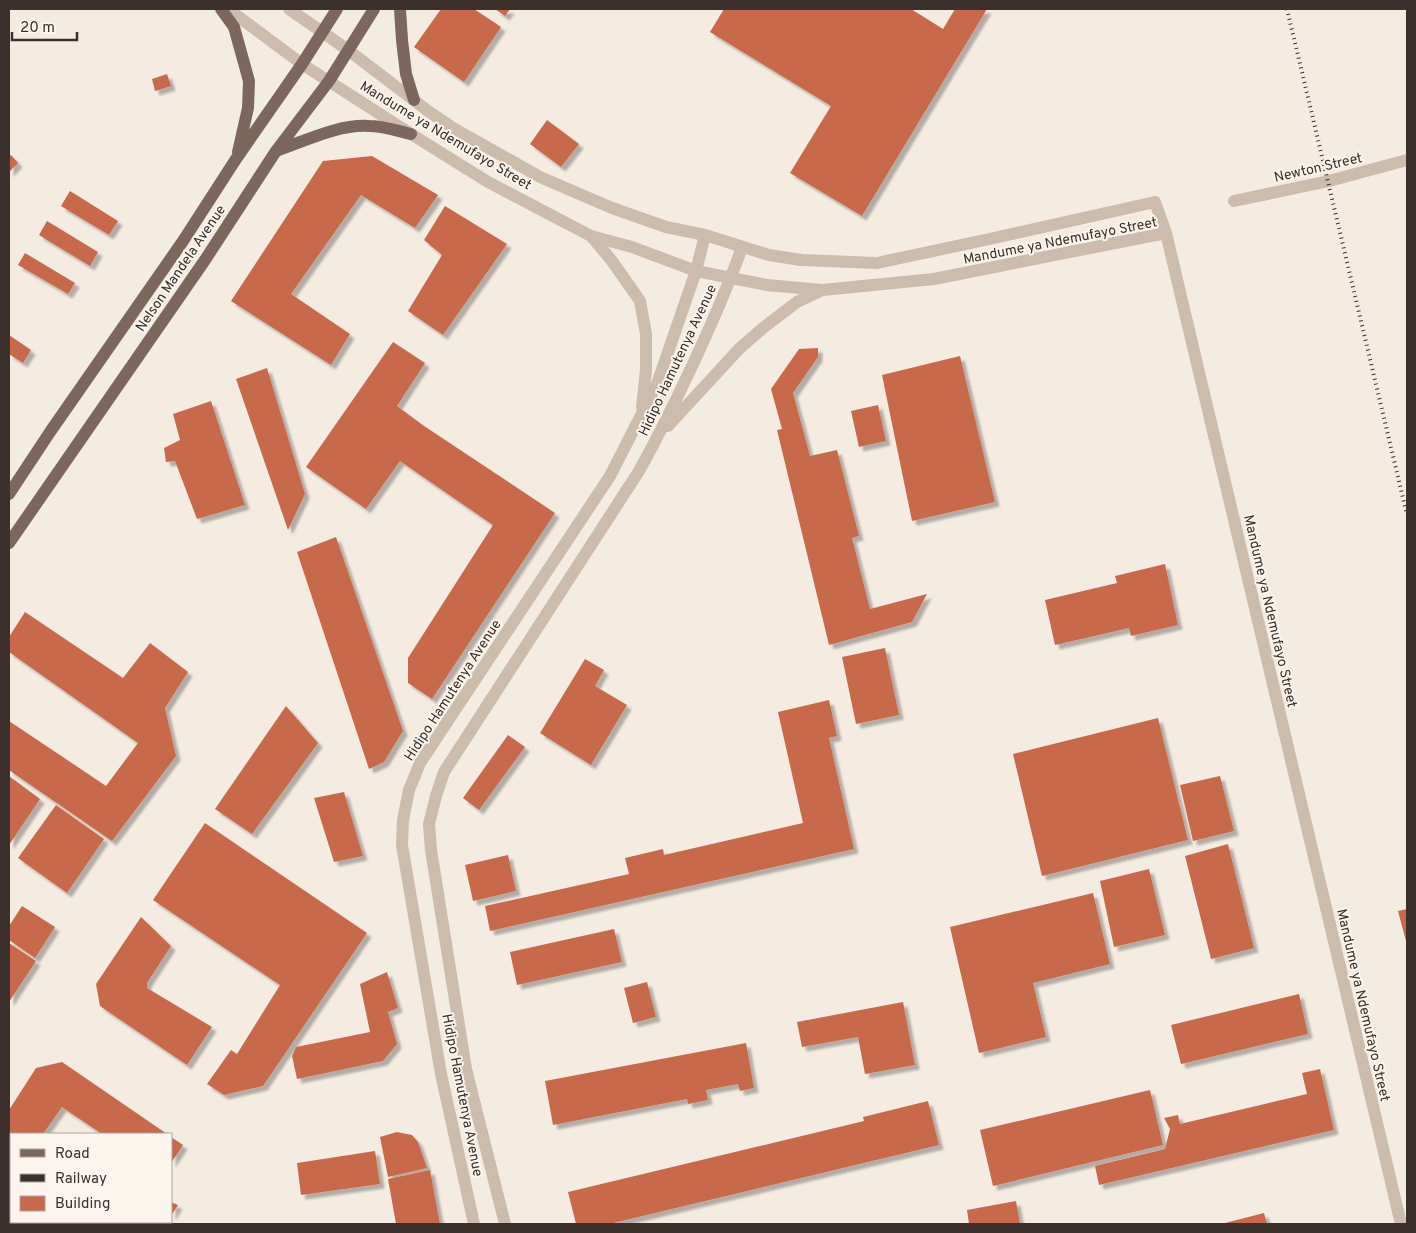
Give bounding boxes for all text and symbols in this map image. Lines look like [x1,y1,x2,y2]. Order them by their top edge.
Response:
scale bar [12,10,78,42]
text: 20 m [20,19,55,38]
street label: Mandume ya Ndemufayo Street [356,78,534,194]
street label: Newton Street [1273,150,1364,187]
street label: Nelson Mandela Avenue [133,202,230,335]
street label: Mandume ya Ndemufayo Street [962,214,1159,269]
street label: Hidipo Hamutenya Avenue [636,282,721,439]
street label: Mandume ya Ndemufayo Street [1239,513,1300,709]
street label: Hidipo Hamutenya Avenue [401,617,505,765]
street label: Mandume ya Ndemufayo Street [1332,907,1393,1103]
street label: Hidipo Hamutenya Avenue [437,1012,486,1178]
legend [10,1133,172,1223]
text: Road [55,1145,90,1164]
text: Railway [55,1170,107,1189]
text: Building [55,1195,110,1214]

